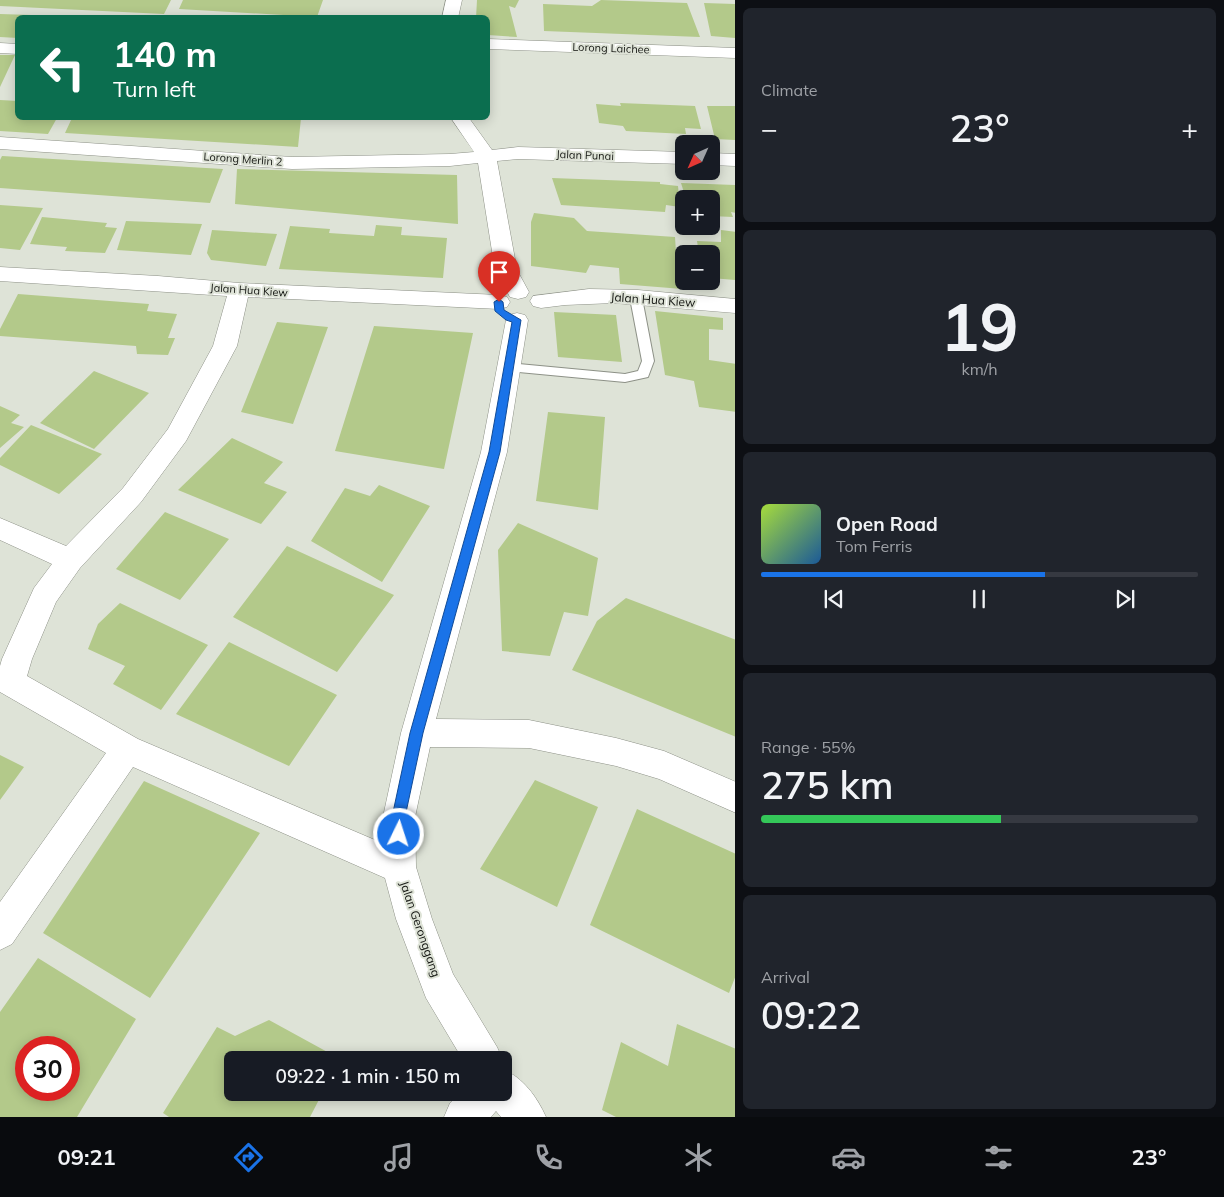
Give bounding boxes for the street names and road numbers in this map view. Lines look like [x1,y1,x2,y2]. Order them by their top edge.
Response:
street label: Lorong Laichee [572,40,650,56]
street label: Jalan Punai [556,147,614,163]
street label: Lorong Merlin 2 [203,149,283,169]
street label: Jalan Hua Kiew [210,280,289,300]
street label: Jalan Hua Kiew [610,289,697,310]
street label: Jalan Geronggang [397,879,444,979]

